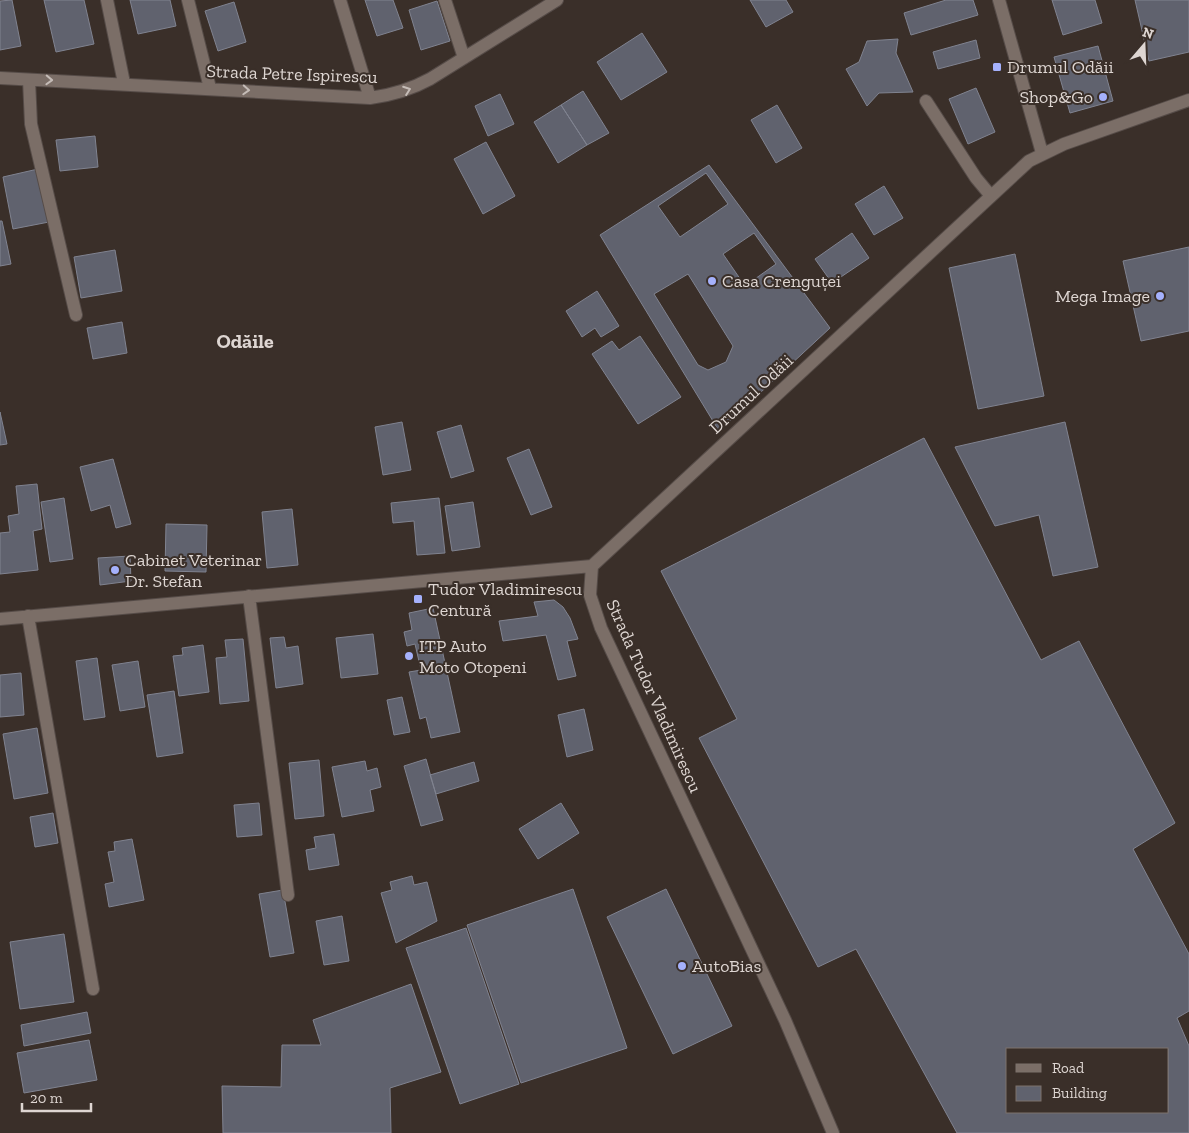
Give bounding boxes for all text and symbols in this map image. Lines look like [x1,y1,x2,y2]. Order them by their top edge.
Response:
north arrow [1119,20,1169,70]
text: N [1140,23,1156,43]
place label: Drumul Odăii [1007,56,1114,78]
street label: Strada Petre Ispirescu [206,60,378,88]
marker: Drumul Odăii [991,61,1003,73]
one-way arrow [45,75,53,86]
one-way arrow [242,85,250,96]
one-way arrow [402,86,411,96]
place label: Shop&Go [1019,86,1093,108]
marker: Shop&Go [1097,91,1109,103]
place label: Casa Crenguței [722,270,841,292]
marker: Casa Crenguței [706,275,718,287]
place label: Mega Image [1055,285,1150,307]
marker: Mega Image [1154,290,1166,302]
district label: Odăile [216,329,274,353]
street label: Drumul Odăii [705,350,797,438]
place label: Cabinet Veterinar Dr. Stefan [125,549,262,592]
marker: Cabinet Veterinar Dr. Stefan [109,564,121,576]
place label: Tudor Vladimirescu Centură [428,578,582,621]
marker: Tudor Vladimirescu Centură [412,593,424,605]
street label: Strada Tudor Vladimirescu [601,596,707,796]
place label: ITP Auto Moto Otopeni [419,635,526,678]
marker: ITP Auto Moto Otopeni [403,650,415,662]
place label: AutoBias [692,955,762,977]
marker: AutoBias [676,960,688,972]
legend [1006,1048,1169,1113]
text: Road [1052,1059,1085,1077]
scale bar [22,1080,91,1112]
text: Building [1052,1084,1107,1102]
text: 20 m [30,1089,63,1107]

